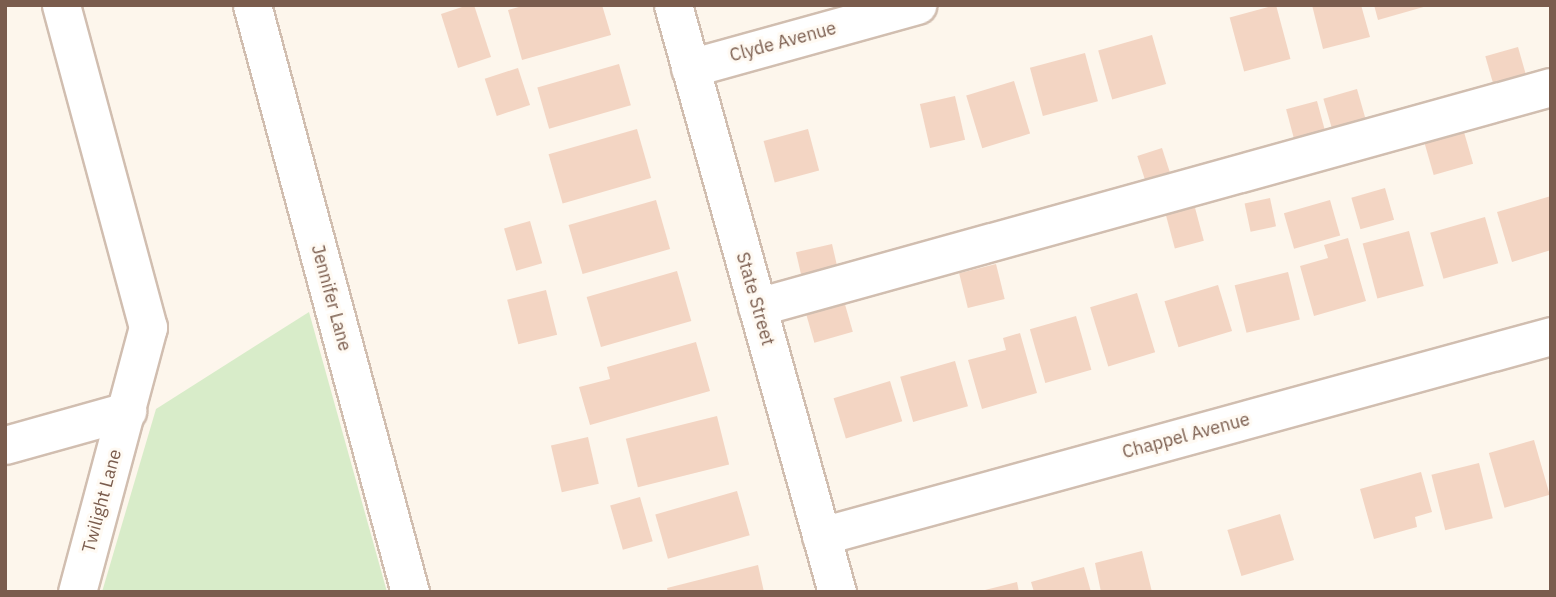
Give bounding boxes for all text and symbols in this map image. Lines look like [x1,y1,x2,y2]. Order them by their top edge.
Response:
street label: Clyde Avenue [727,17,839,67]
street label: Jennifer Lane [306,242,356,354]
street label: State Street [731,250,779,348]
street label: Chappel Avenue [1120,409,1252,463]
street label: Twilight Lane [78,447,126,555]

